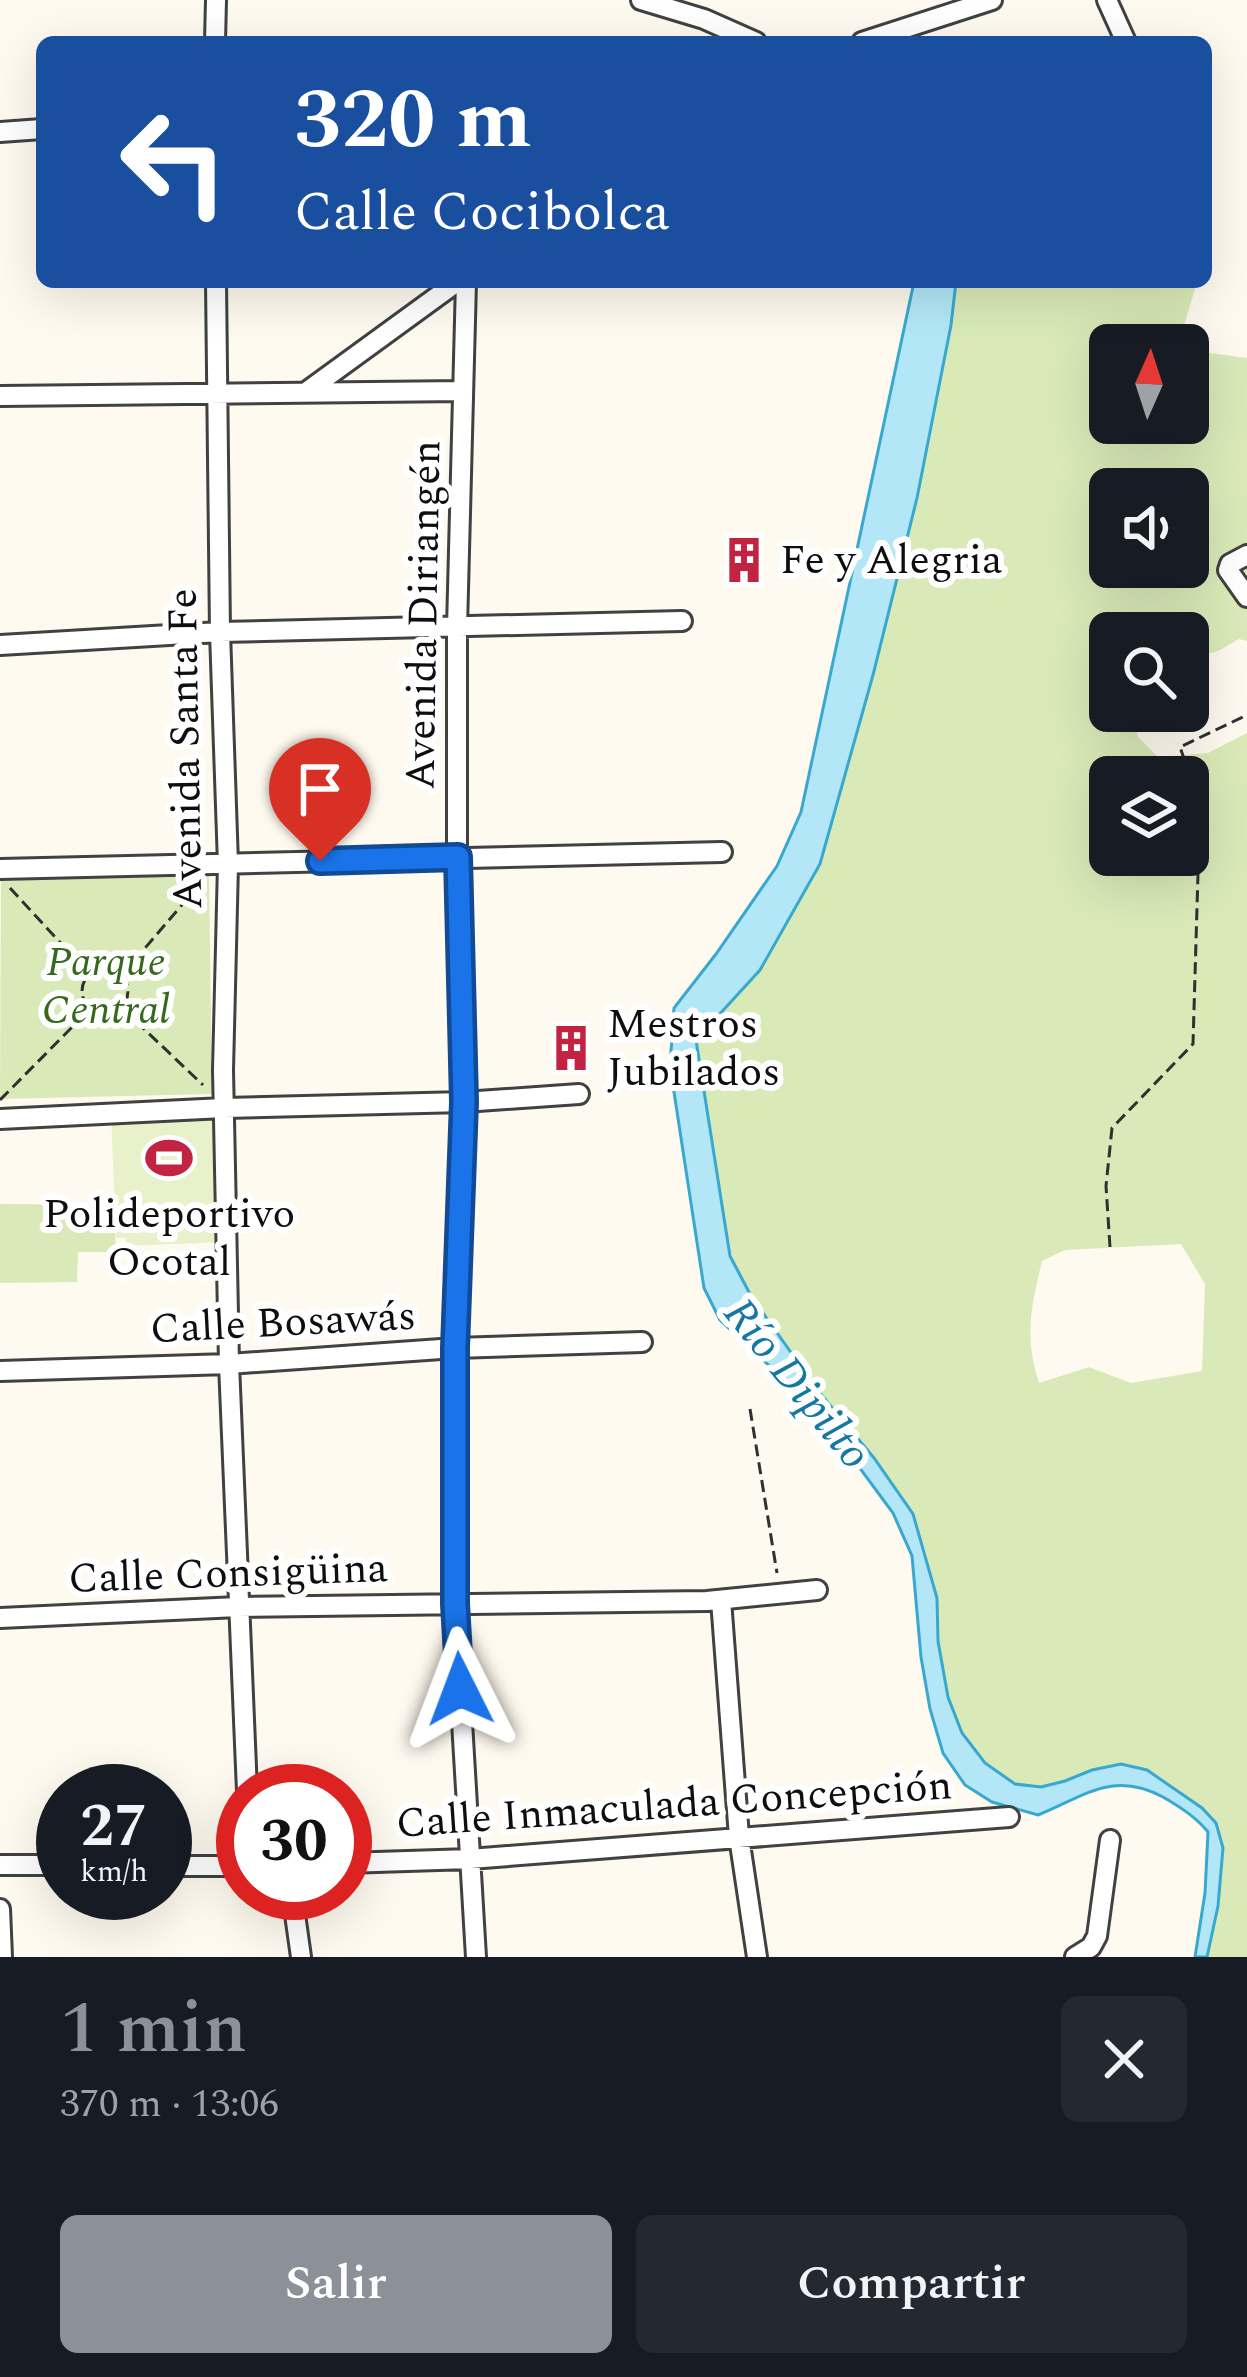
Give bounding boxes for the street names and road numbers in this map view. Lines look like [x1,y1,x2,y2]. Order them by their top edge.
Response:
street label: Avenida Diriangén [389,440,459,790]
street label: Avenida Santa Fe [152,588,220,910]
street label: Calle Bosawás [148,1285,418,1361]
street label: Calle Consigüina [67,1537,389,1611]
street label: Calle Inmaculada Concepción [394,1754,954,1856]

